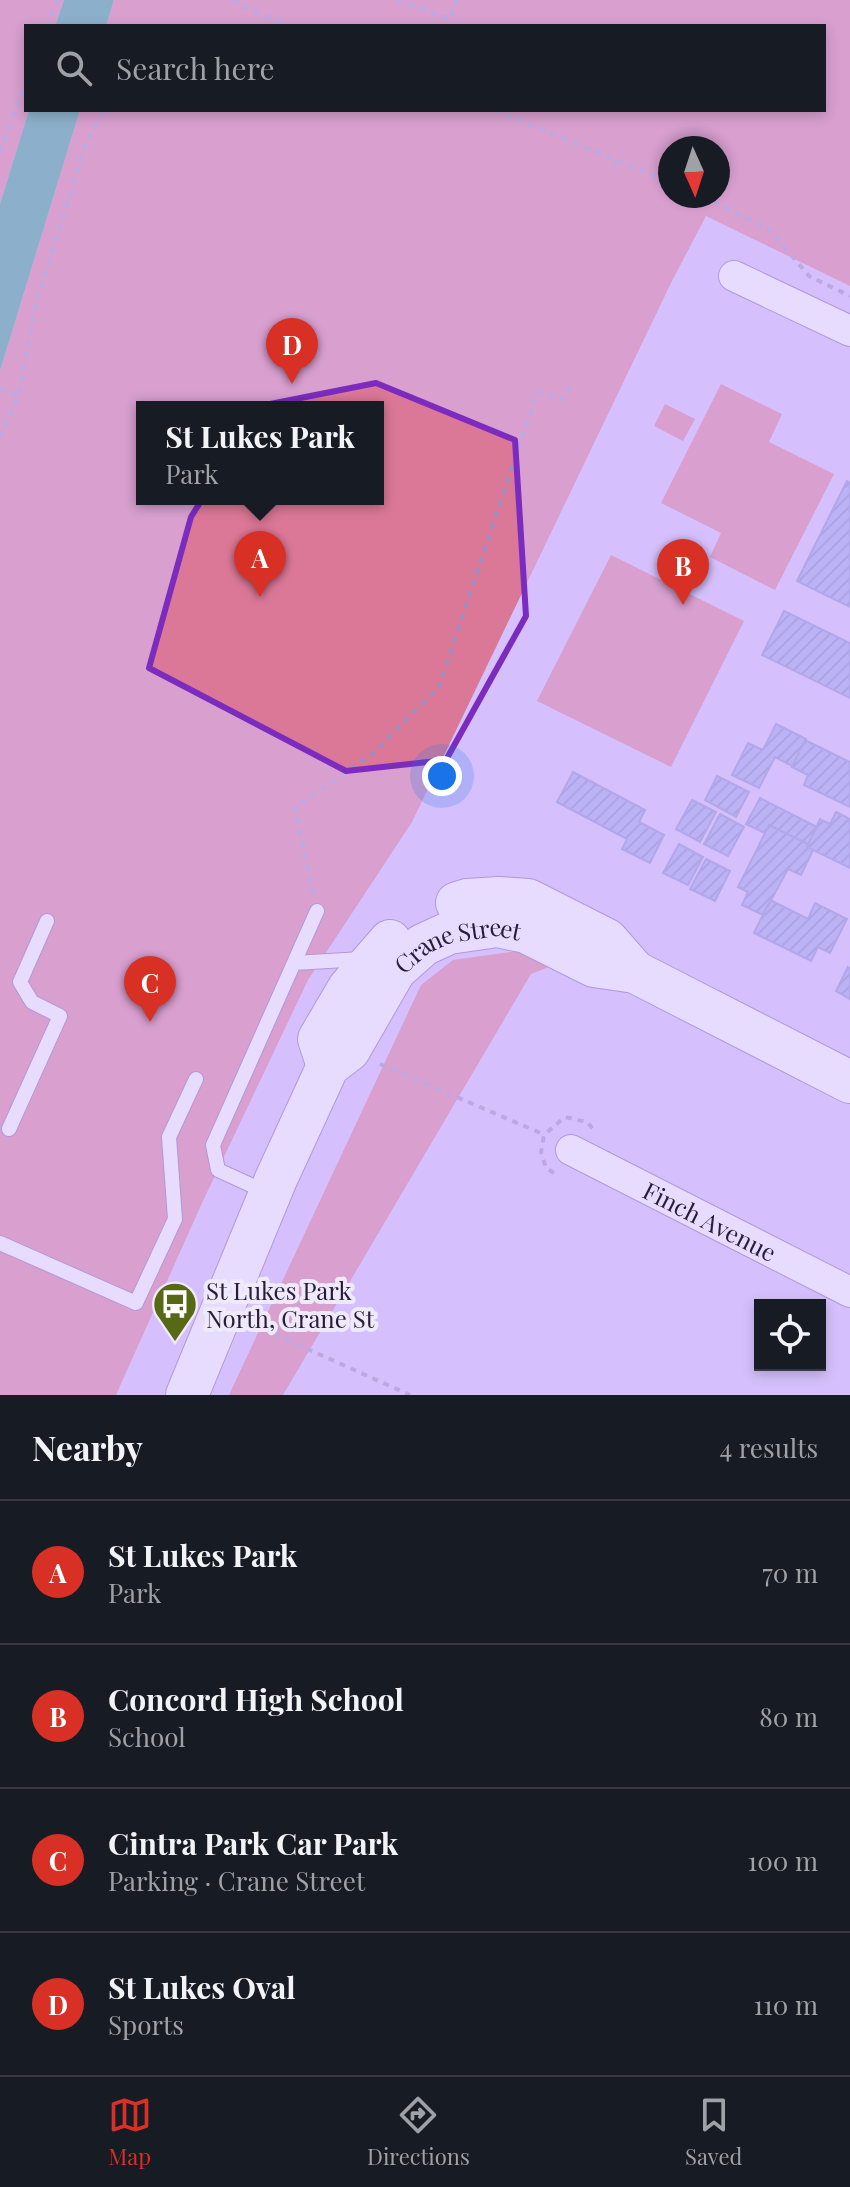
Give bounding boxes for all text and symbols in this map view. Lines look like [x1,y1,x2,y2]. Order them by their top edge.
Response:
search box [24,24,826,112]
icon: search [52,46,96,90]
text: Search here [116,48,275,88]
north arrow [658,136,730,208]
pin: D [266,318,318,384]
popup [136,401,384,505]
text: St Lukes Park [165,416,355,456]
text: Park [165,456,219,491]
pin: A [234,531,286,597]
pin: B [657,539,709,605]
your location [422,756,462,796]
street label: Crane Street [387,910,525,980]
pin: C [124,956,176,1022]
street label: Finch Avenue [638,1174,782,1268]
place label: St Lukes Park North, Crane St [206,1274,375,1334]
bus stop icon: St Lukes Park North, Crane St [151,1280,199,1343]
map controls [754,1299,826,1371]
button: locate [754,1299,826,1371]
text: Nearby [32,1424,143,1470]
text: 4 results [719,1430,818,1465]
text: St Lukes Park [108,1535,297,1575]
text: A [49,1555,67,1590]
text: 70 m [762,1555,818,1590]
text: Park [108,1575,161,1610]
text: Concord High School [108,1679,404,1719]
text: B [49,1699,67,1734]
text: 80 m [759,1699,818,1734]
text: School [108,1719,186,1754]
text: Cintra Park Car Park [108,1823,398,1863]
text: C [49,1843,67,1878]
text: 100 m [748,1843,818,1878]
text: Parking · Crane Street [108,1863,365,1898]
text: St Lukes Oval [108,1967,296,2007]
text: D [48,1987,68,2022]
text: 110 m [754,1987,818,2022]
text: Sports [108,2007,184,2042]
tab: Map [108,2093,152,2171]
tab: Directions [367,2093,470,2171]
tab: Saved [685,2093,742,2171]

